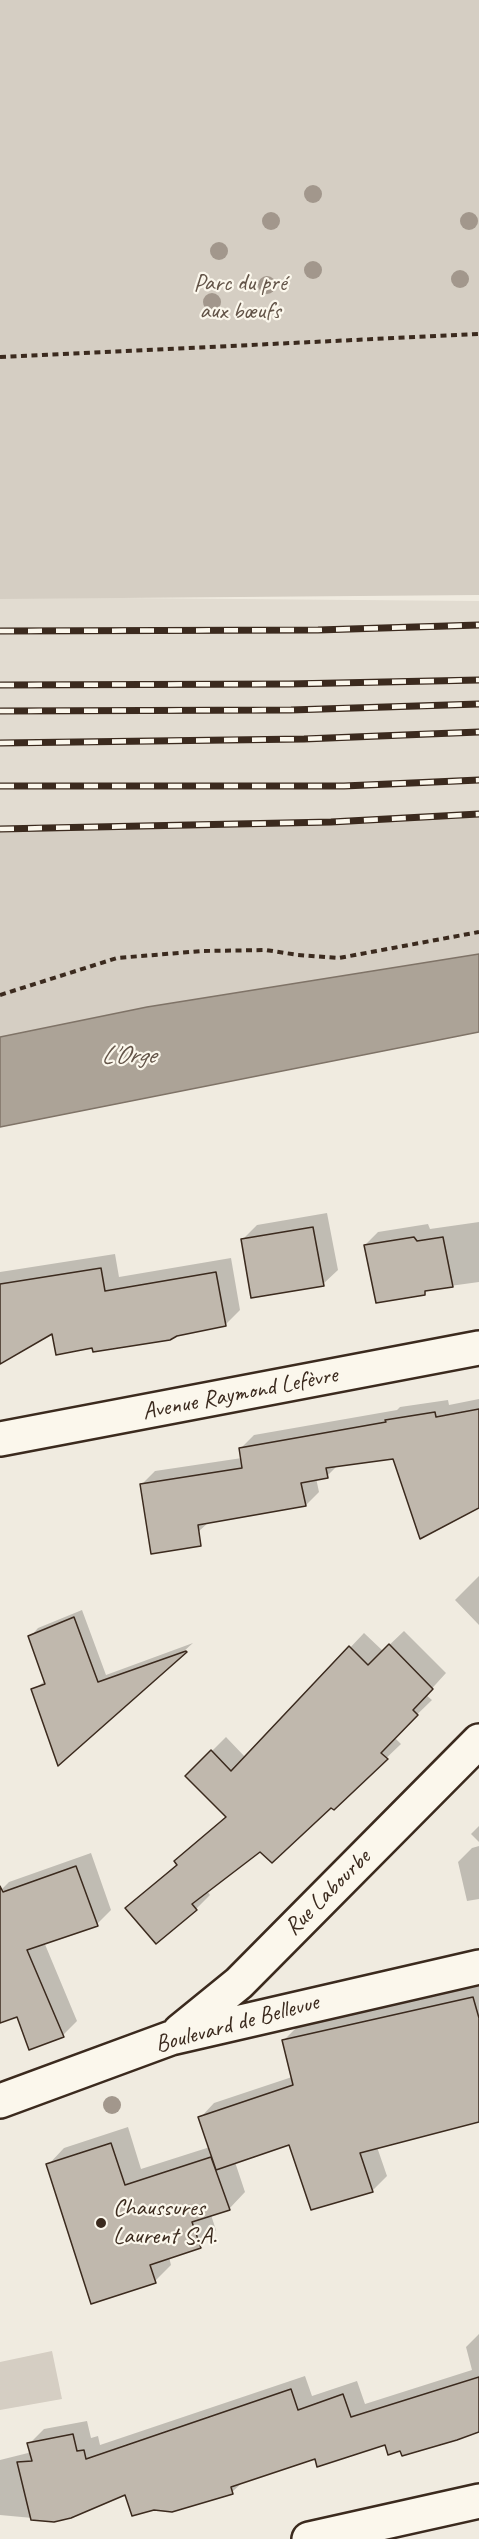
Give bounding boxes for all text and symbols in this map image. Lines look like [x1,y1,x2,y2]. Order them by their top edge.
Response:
park label: Parc du pré aux bœufs [194,270,286,326]
water label: L'Orge [101,1040,155,1072]
street label: Avenue Raymond Lefèvre [140,1361,340,1427]
street label: Rue Labourbe [279,1844,377,1942]
street label: Boulevard de Bellevue [152,1988,322,2060]
place label: Chaussures Laurent S.A. [113,2195,217,2251]
marker: Chaussures Laurent S.A. [94,2216,108,2230]

